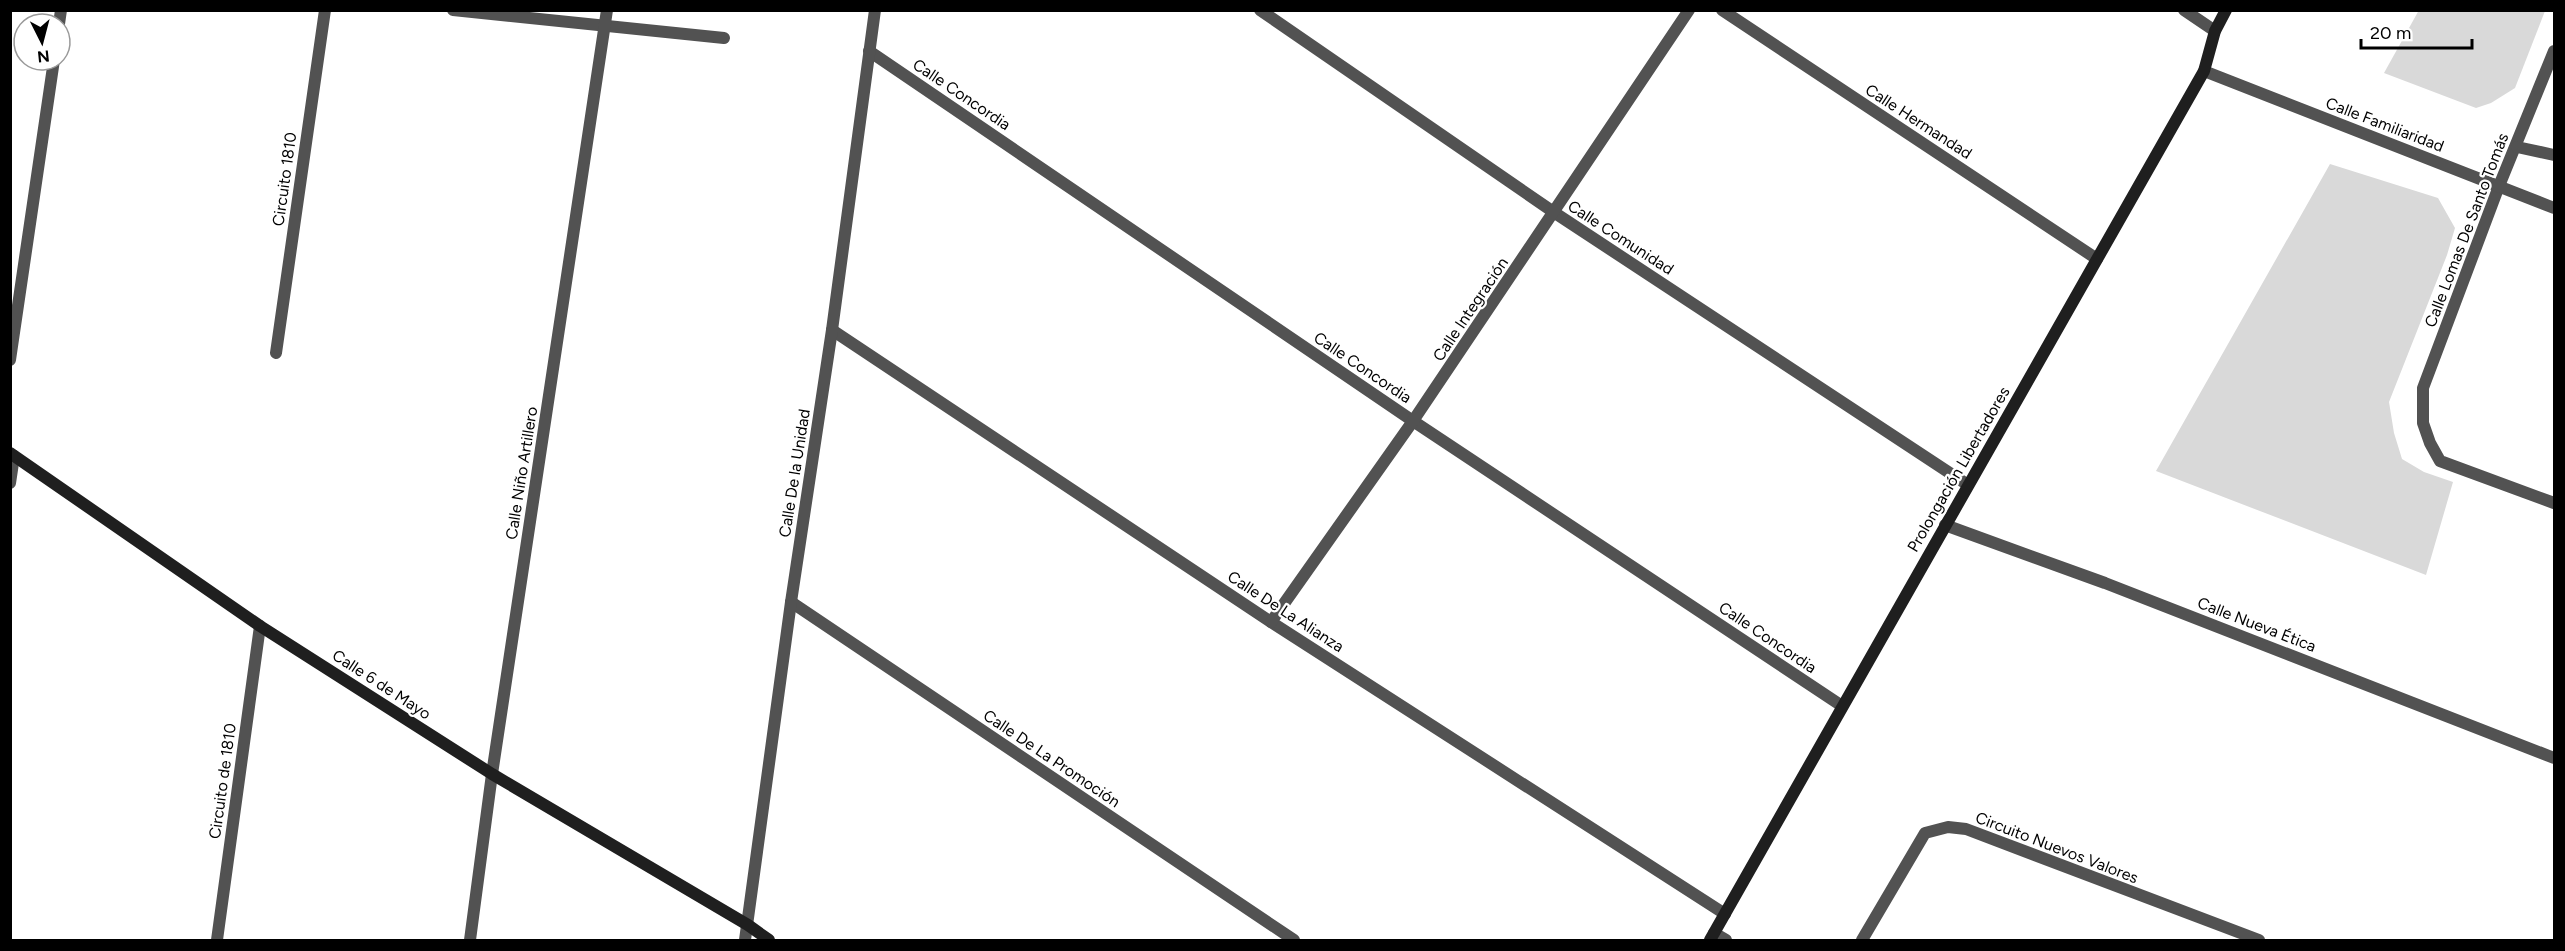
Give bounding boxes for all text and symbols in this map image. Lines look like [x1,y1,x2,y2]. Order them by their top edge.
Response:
north arrow [12,12,72,72]
scale bar [2361,12,2472,50]
text: 20 m [2370,22,2411,44]
text: N [36,46,51,67]
street label: Calle Concordia [909,55,1014,134]
street label: Calle Hermandad [1862,80,1976,163]
street label: Calle Familiaridad [2323,93,2447,156]
street label: Calle Lomas De Santo Tomás [2421,130,2512,330]
street label: Circuito 1810 [269,131,300,227]
street label: Calle Comunidad [1564,196,1677,279]
street label: Calle Integración [1429,254,1512,365]
street label: Calle Concordia [1310,328,1415,407]
street label: Prolongación Libertadores [1903,383,2014,555]
street label: Calle Niño Artillero [502,405,541,541]
street label: Calle De la Unidad [775,408,814,539]
street label: Calle De La Alianza [1224,567,1347,656]
street label: Calle Nueva Ética [2195,593,2319,656]
street label: Calle Concordia [1715,598,1820,677]
street label: Calle 6 de Mayo [329,646,435,723]
street label: Calle De La Promoción [980,706,1124,811]
street label: Circuito de 1810 [205,722,240,840]
street label: Circuito Nuevos Valores [1973,808,2141,887]

